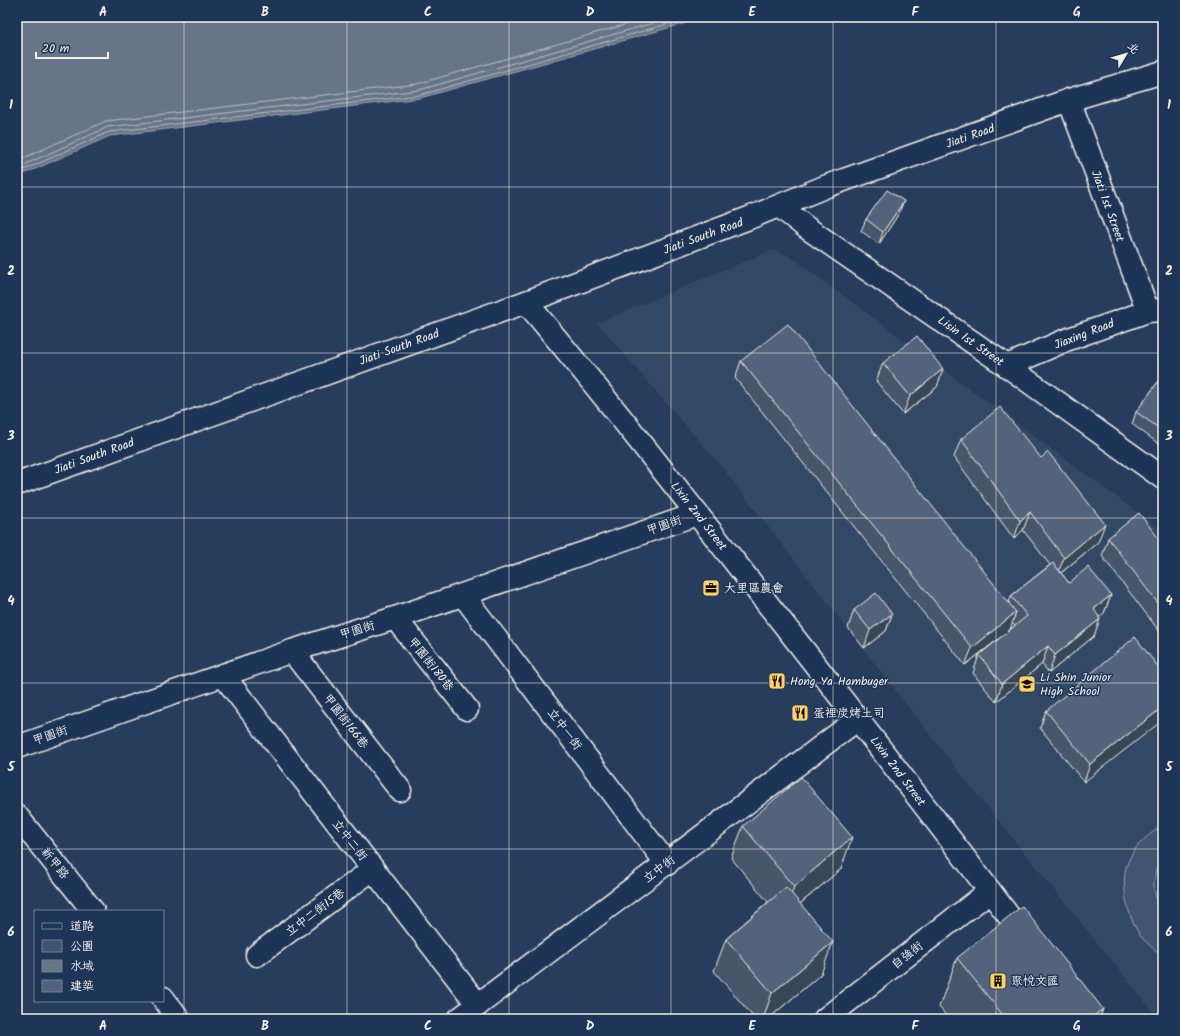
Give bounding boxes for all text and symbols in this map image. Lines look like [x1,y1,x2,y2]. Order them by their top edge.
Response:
text: A [99,2,107,23]
text: B [261,2,269,23]
text: C [424,2,432,23]
text: D [586,2,595,23]
text: E [748,2,756,23]
text: F [911,2,919,23]
text: G [1073,2,1081,23]
scale bar [36,34,108,60]
north arrow [1106,34,1146,74]
text: 20 m [42,39,70,58]
text: 北 [1123,39,1144,58]
text: 1 [9,95,13,116]
text: 1 [1167,95,1171,116]
street label: Jiati Road [943,119,998,154]
street label: Jiati 1st Street [1086,168,1129,245]
street label: Jiati South Road [660,213,747,260]
text: 2 [7,261,15,282]
text: 2 [1165,261,1173,282]
street label: Lisin 1st Street [934,311,1008,372]
street label: Jiaxing Road [1051,314,1118,355]
street label: Jiati South Road [356,324,443,371]
text: 3 [6,426,15,447]
text: 3 [1164,426,1173,447]
street label: Jiati South Road [51,433,138,480]
street label: Lixin 2nd Street [666,478,732,555]
street label: 甲園街 [644,511,684,540]
office icon: 大里區農會 [701,578,721,598]
place label: 大里區農會 [724,579,784,598]
text: 4 [7,591,15,612]
text: 4 [1165,591,1173,612]
street label: 甲園街 [337,616,377,645]
street label: 甲園街180巷 [403,633,458,696]
place label: Li Shin Junior High School [1040,668,1112,701]
restaurant icon: Hong Ya Hambuger [767,671,787,691]
place label: Hong Ya Hambuger [790,672,889,691]
school or university icon: Li Shin Junior High School [1017,674,1037,694]
street label: 甲園街166巷 [318,690,373,753]
restaurant icon: 蛋裡炭烤土司 [790,703,810,723]
street label: 立中一街 [543,704,587,754]
place label: 蛋裡炭烤土司 [813,704,885,723]
street label: 甲園街 [30,721,70,750]
street label: Lixin 2nd Street [865,732,930,811]
text: 5 [7,757,16,778]
text: 5 [1165,757,1174,778]
street label: 立中二街 [327,816,372,865]
street label: 新甲路 [36,843,73,883]
street label: 立中街 [639,851,679,888]
street label: 立中二街15巷 [282,884,349,941]
legend [34,910,164,1002]
text: 道路 [70,917,94,936]
text: 6 [7,922,15,943]
text: 6 [1165,922,1173,943]
text: 公園 [70,937,94,956]
street label: 自強街 [887,937,927,974]
text: 水域 [70,957,94,976]
building icon: 聚悅文匯 [988,971,1008,991]
place label: 聚悅文匯 [1011,972,1059,991]
text: 建築 [70,977,94,996]
text: A [99,1016,107,1036]
text: B [261,1016,269,1036]
text: C [424,1016,432,1036]
text: D [586,1016,595,1036]
text: E [748,1016,756,1036]
text: F [911,1016,919,1036]
text: G [1073,1016,1081,1036]

